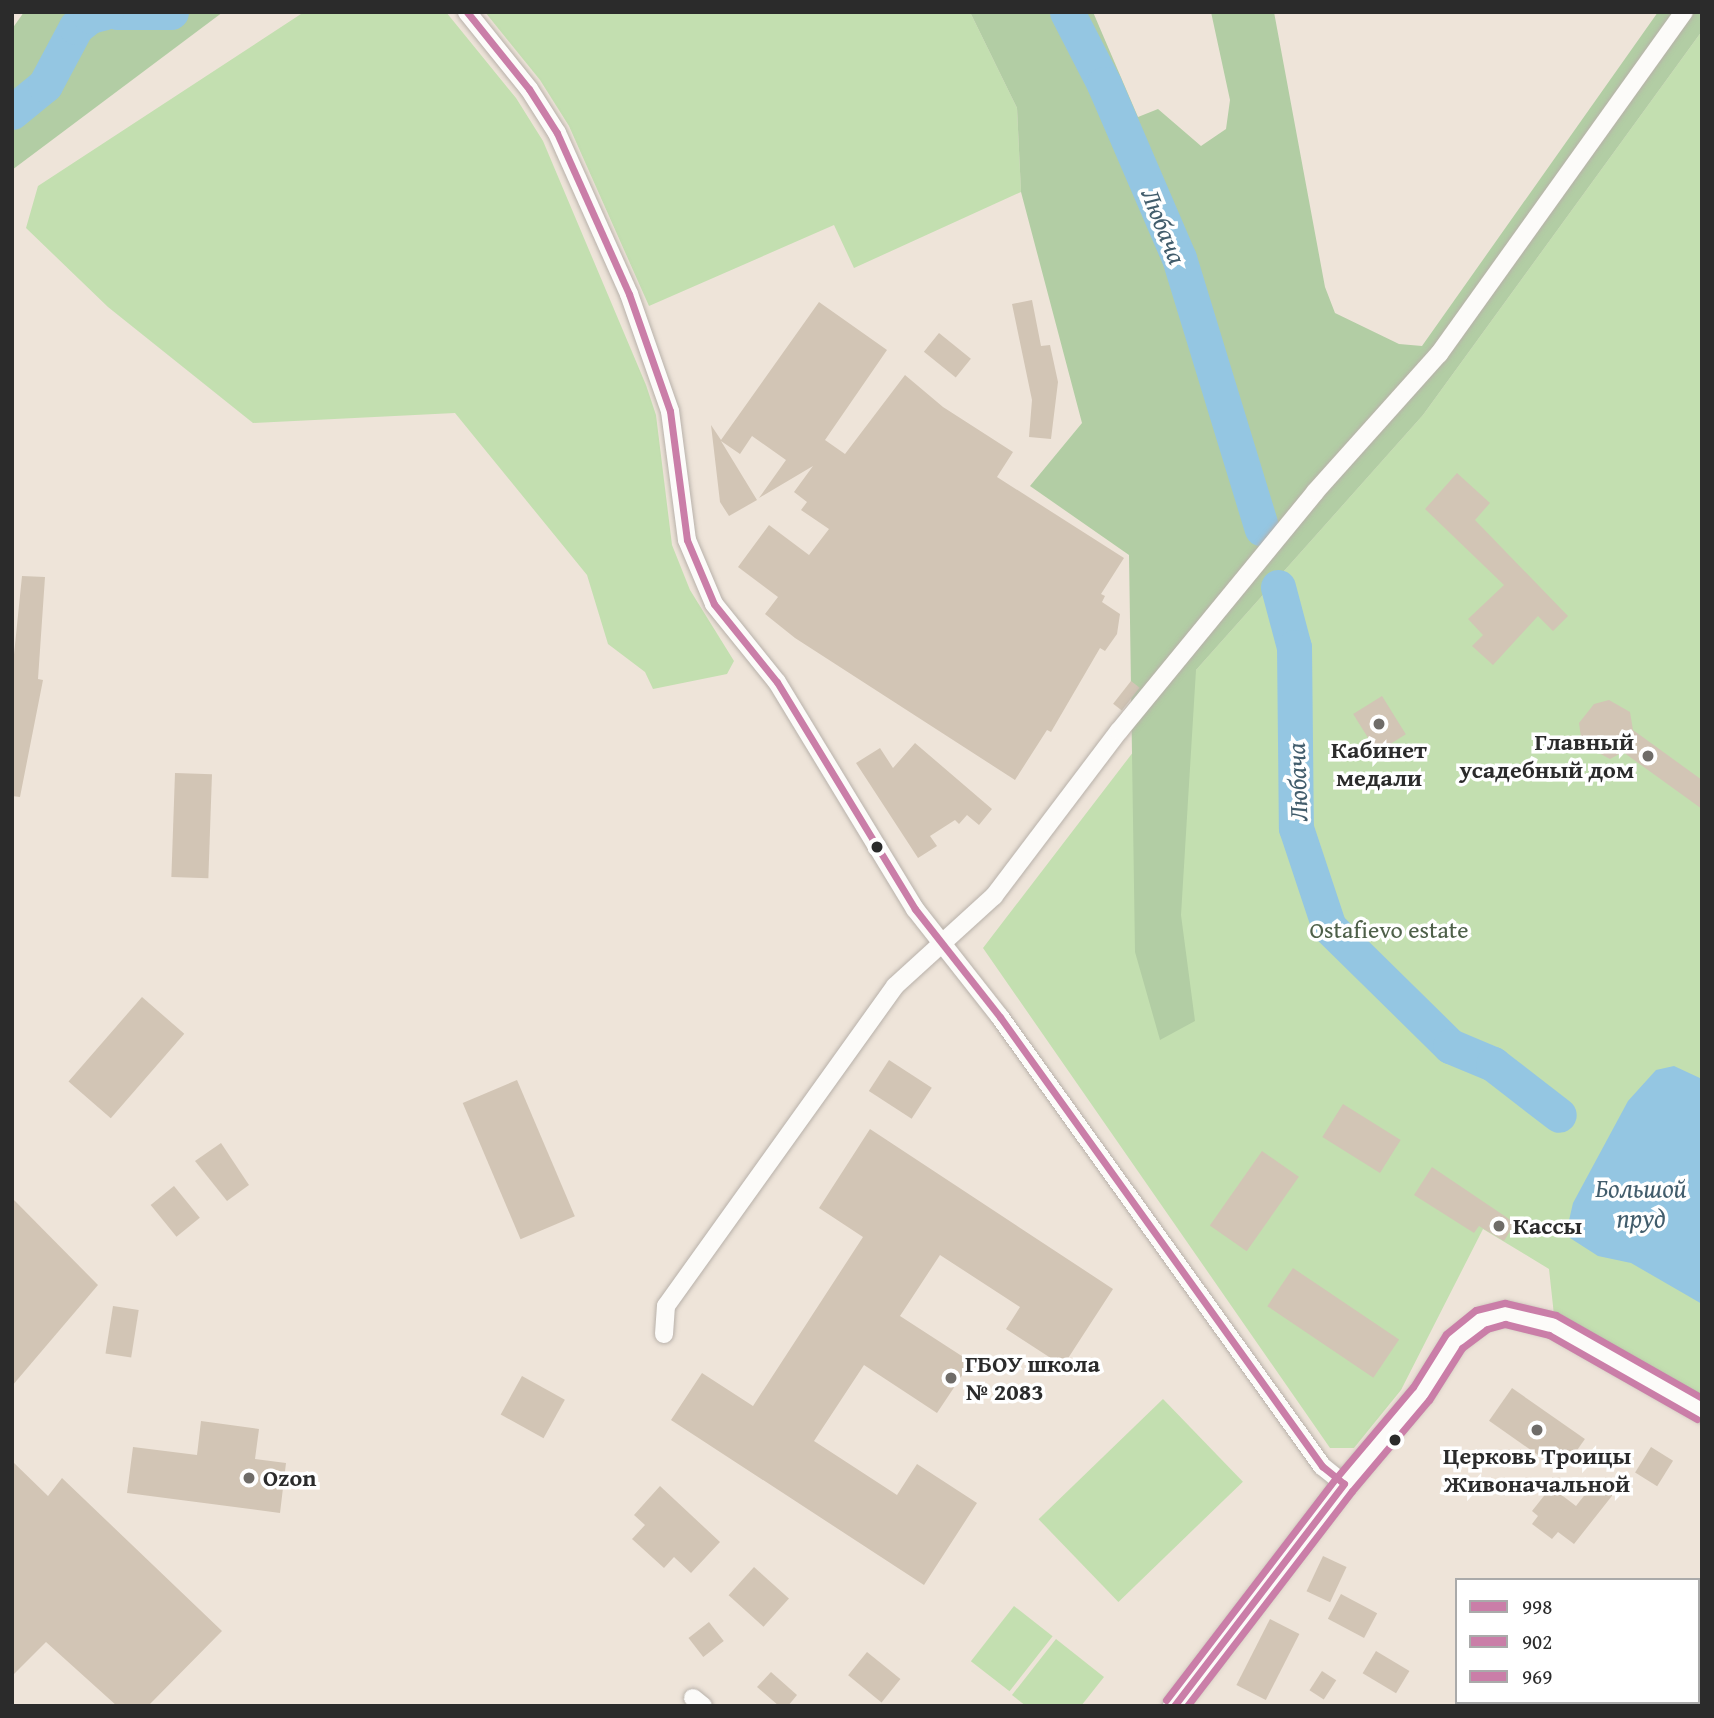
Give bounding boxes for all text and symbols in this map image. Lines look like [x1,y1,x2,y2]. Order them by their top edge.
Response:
water label: Любача [1135,184,1193,268]
marker: Кабинет медали [1371,716,1387,732]
place label: Главный усадебный дом [1459,728,1634,784]
place label: Кабинет медали [1331,736,1427,792]
water label: Любача [1280,742,1314,822]
marker: Главный усадебный дом [1640,748,1656,764]
unlabelled marker [870,840,884,854]
park label: Ostafievo estate [1310,916,1468,944]
water label: Большой пруд [1595,1172,1687,1234]
place label: Кассы [1513,1212,1582,1240]
marker: Кассы [1491,1218,1507,1234]
place label: ГБОУ школа № 2083 [965,1350,1100,1406]
marker: ГБОУ школа № 2083 [943,1370,959,1386]
marker: Церковь Троицы Живоначальной [1529,1422,1545,1438]
unlabelled marker [1388,1433,1402,1447]
place label: Церковь Троицы Живоначальной [1443,1442,1631,1498]
place label: Ozon [263,1464,316,1492]
marker: Ozon [241,1470,257,1486]
legend [1455,1578,1700,1704]
text: 998 [1522,1591,1552,1622]
text: 902 [1522,1626,1552,1657]
text: 969 [1522,1661,1552,1692]

